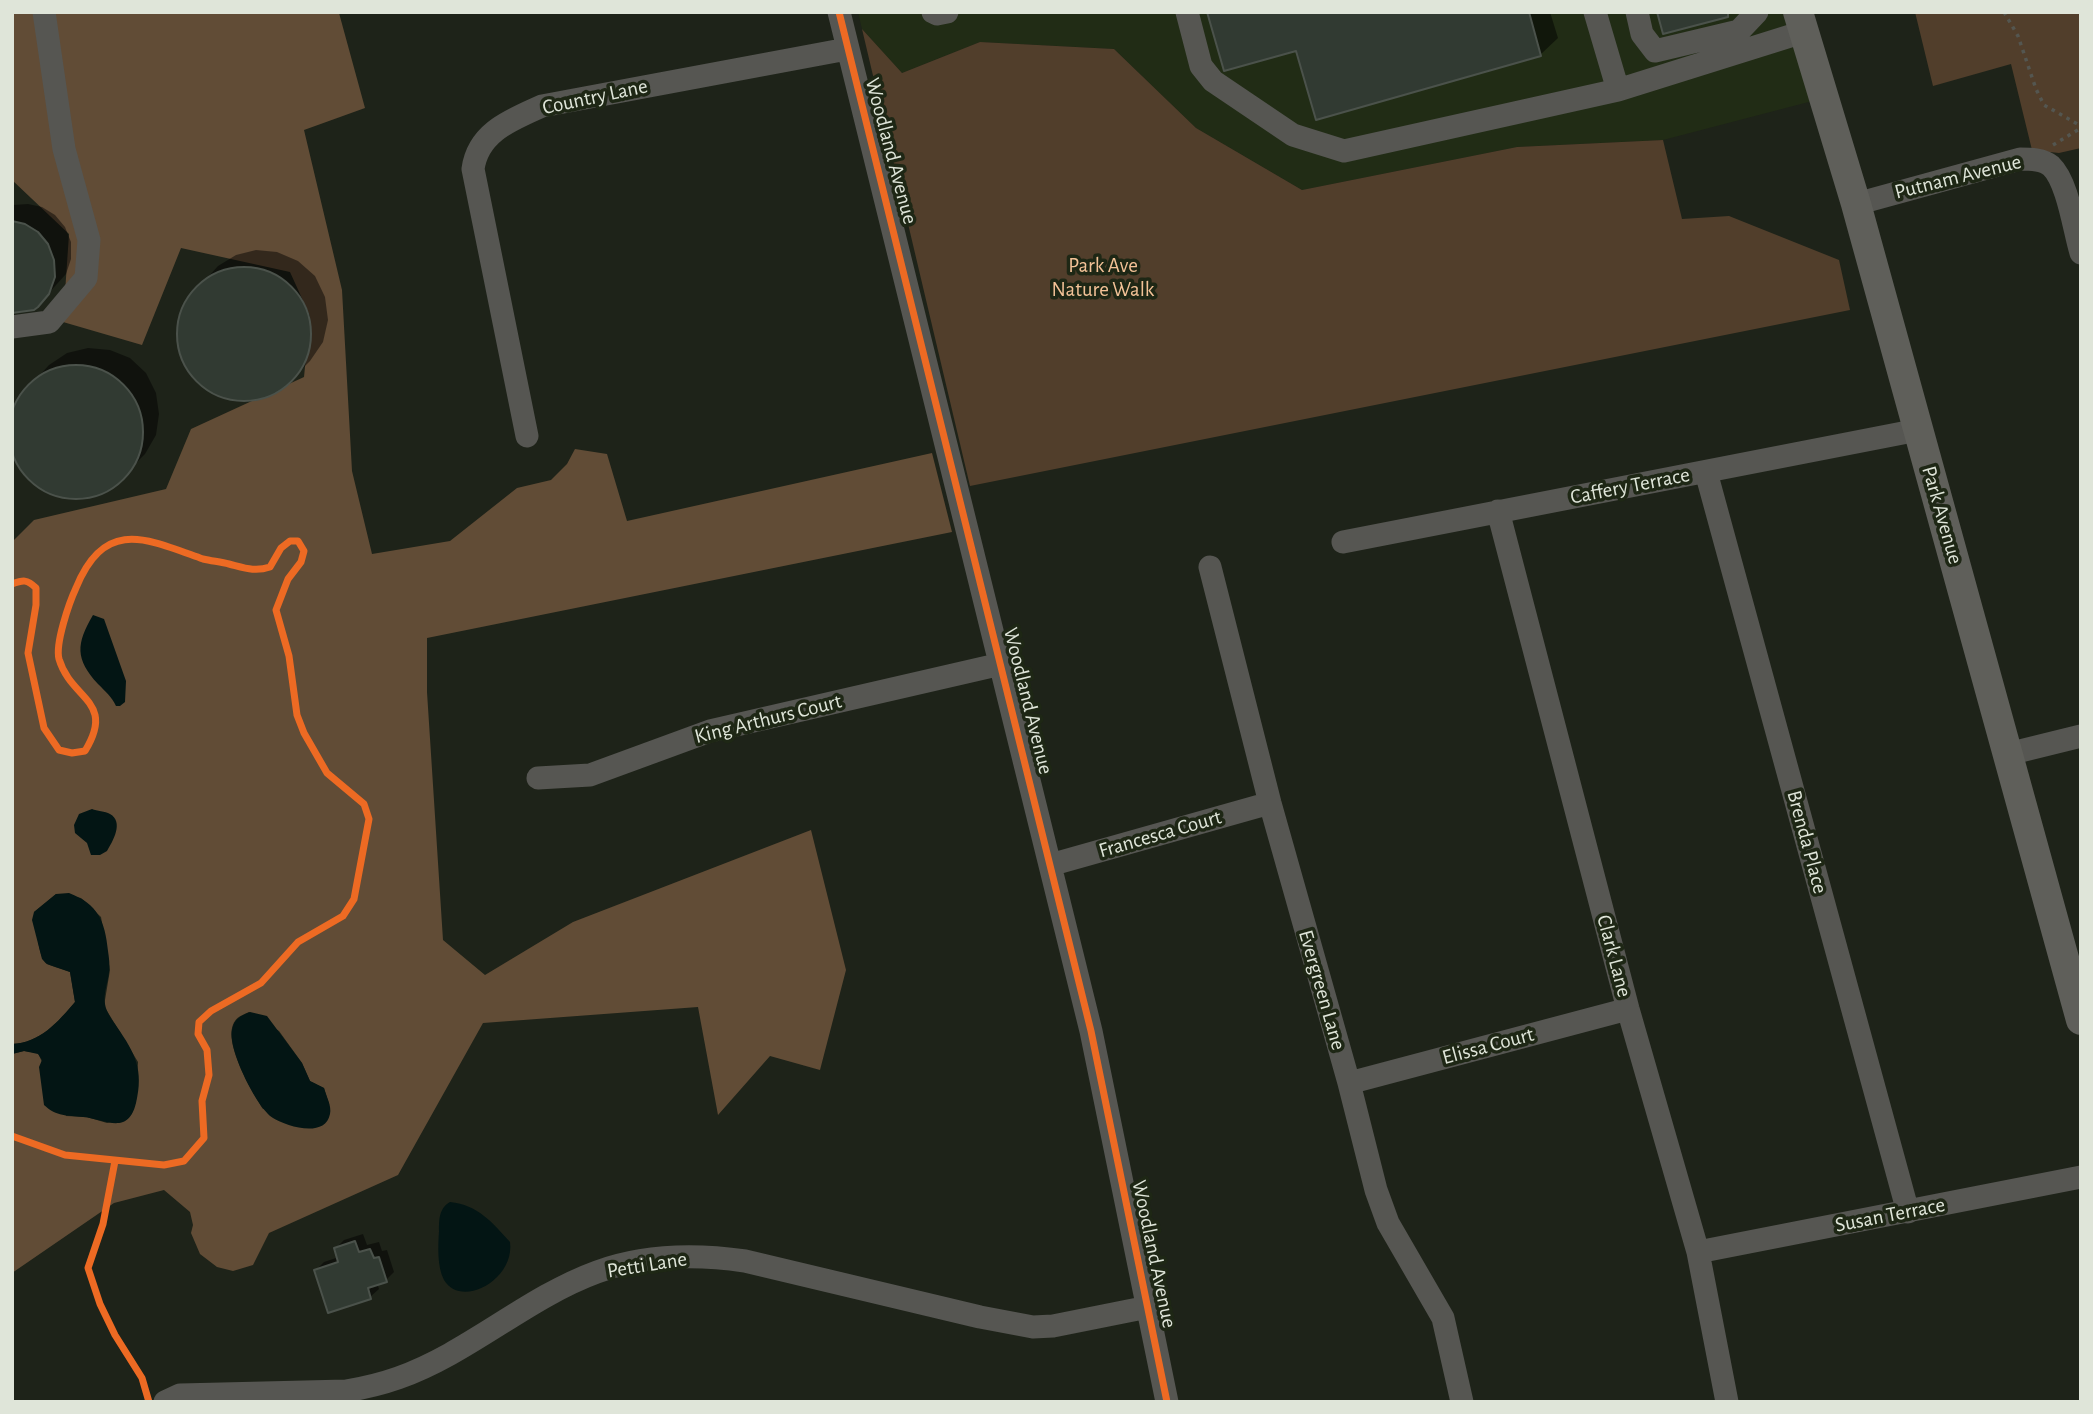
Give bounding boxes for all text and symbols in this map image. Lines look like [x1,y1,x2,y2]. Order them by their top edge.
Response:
street label: Country Lane [540,74,650,120]
street label: Woodland Avenue [859,75,923,227]
street label: Putnam Avenue [1892,149,2024,205]
park label: Park Ave Nature Walk [1052,253,1154,303]
street label: Caffery Terrace [1568,462,1692,510]
street label: Park Avenue [1916,463,1968,567]
street label: Woodland Avenue [998,625,1058,777]
street label: King Arthurs Court [692,689,844,749]
street label: Brenda Place [1781,788,1833,896]
street label: Francesca Court [1096,804,1224,864]
street label: Clark Lane [1591,912,1637,1000]
street label: Evergreen Lane [1293,927,1351,1053]
street label: Elissa Court [1439,1022,1537,1070]
street label: Woodland Avenue [1126,1178,1182,1330]
street label: Susan Terrace [1833,1192,1947,1238]
street label: Petti Lane [605,1246,689,1284]

